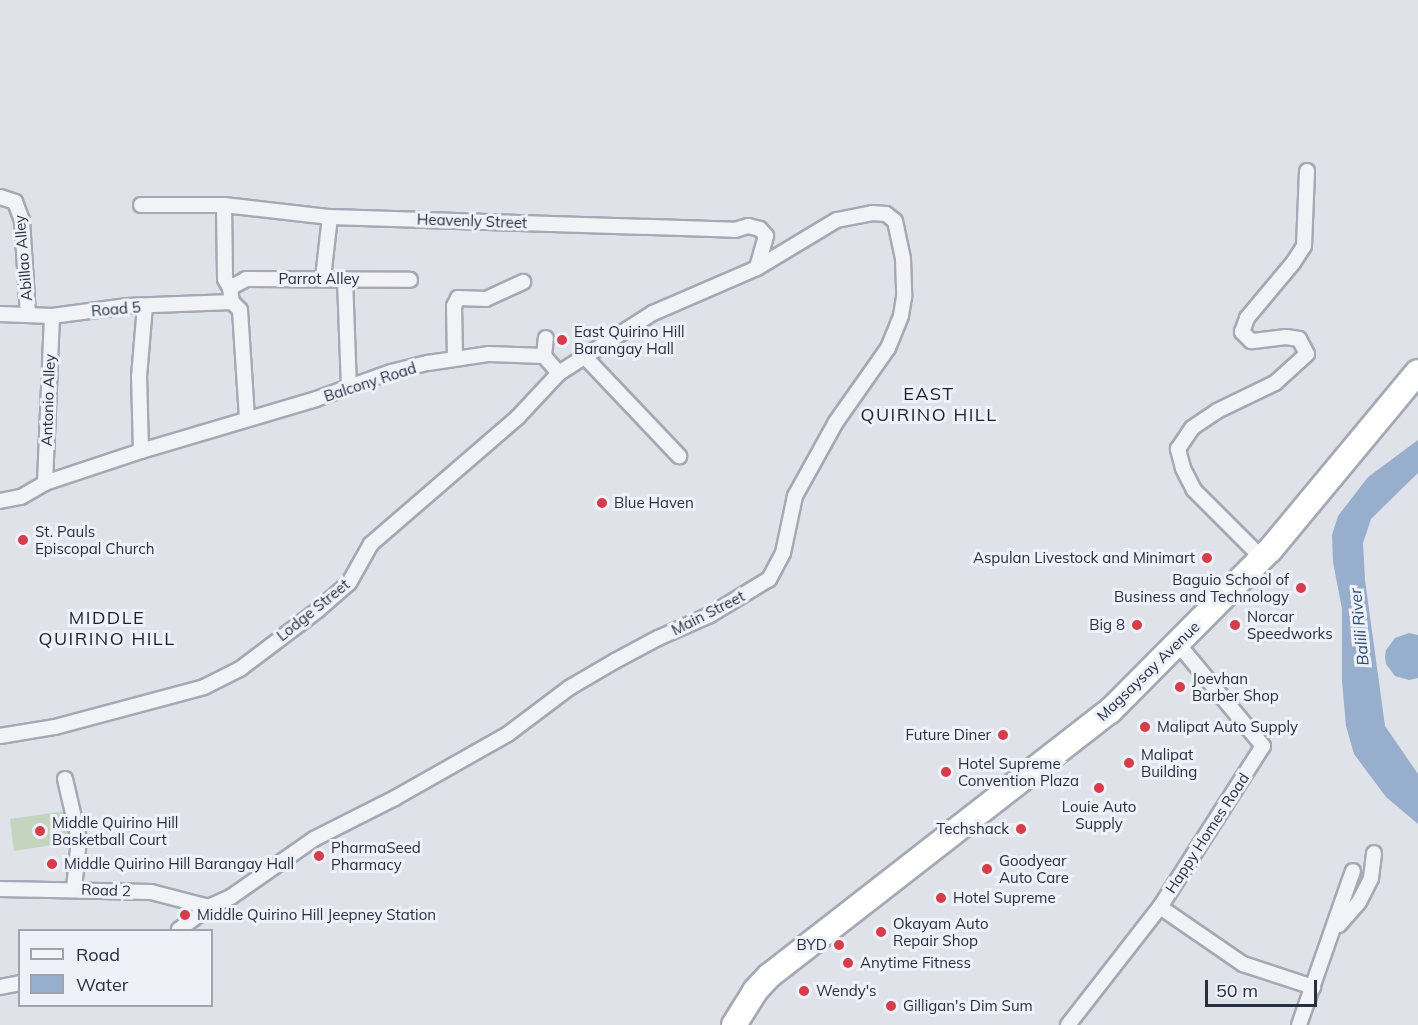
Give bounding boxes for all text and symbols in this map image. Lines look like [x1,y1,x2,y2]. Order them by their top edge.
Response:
street label: Heavenly Street [417,210,527,232]
street label: Abillao Alley [10,214,36,302]
street label: Parrot Alley [278,270,360,288]
street label: Road 5 [90,298,142,320]
place label: East Quirino Hill Barangay Hall [574,322,685,357]
marker: East Quirino Hill Barangay Hall [555,333,569,347]
street label: Antonio Alley [37,353,59,447]
street label: Balcony Road [322,359,418,405]
district label: EAST QUIRINO HILL [861,384,997,426]
place label: Blue Haven [614,494,694,512]
marker: Blue Haven [595,496,609,510]
place label: St. Pauls Episcopal Church [35,522,154,557]
marker: St. Pauls Episcopal Church [16,533,30,547]
place label: Aspulan Livestock and Minimart [973,549,1195,567]
marker: Aspulan Livestock and Minimart [1200,551,1214,565]
place label: Baguio School of Business and Technology [1114,570,1289,605]
street label: Lodge Street [273,575,353,645]
marker: Baguio School of Business and Technology [1294,581,1308,595]
street label: Main Street [668,587,748,639]
water label: Balili River [1345,587,1373,667]
place label: Norcar Speedworks [1247,607,1333,642]
district label: MIDDLE QUIRINO HILL [39,608,175,650]
place label: Big 8 [1089,616,1125,634]
street label: Magsaysay Avenue [1093,617,1203,725]
marker: Big 8 [1130,618,1144,632]
marker: Norcar Speedworks [1228,618,1242,632]
place label: Joevhan Barber Shop [1192,669,1279,704]
marker: Joevhan Barber Shop [1173,680,1187,694]
place label: Malipat Auto Supply [1157,718,1298,736]
marker: Malipat Auto Supply [1138,720,1152,734]
place label: Future Diner [906,726,991,744]
marker: Future Diner [996,728,1010,742]
place label: Malipat Building [1141,745,1197,780]
place label: Hotel Supreme Convention Plaza [958,754,1079,789]
marker: Malipat Building [1122,756,1136,770]
marker: Hotel Supreme Convention Plaza [939,765,953,779]
street label: Happy Homes Road [1161,769,1253,897]
marker: Louie Auto Supply [1092,781,1106,795]
place label: Louie Auto Supply [1062,797,1136,832]
place label: Middle Quirino Hill Basketball Court [52,813,178,848]
place label: Techshack [936,820,1009,838]
marker: Techshack [1014,822,1028,836]
marker: Middle Quirino Hill Basketball Court [33,824,47,838]
place label: PharmaSeed Pharmacy [331,838,421,873]
marker: PharmaSeed Pharmacy [312,849,326,863]
place label: Goodyear Auto Care [999,851,1069,886]
place label: Middle Quirino Hill Barangay Hall [64,855,294,873]
marker: Middle Quirino Hill Barangay Hall [45,857,59,871]
marker: Goodyear Auto Care [980,862,994,876]
street label: Road 2 [81,880,131,900]
place label: Hotel Supreme [953,889,1056,907]
marker: Hotel Supreme [934,891,948,905]
place label: Middle Quirino Hill Jeepney Station [197,906,436,924]
marker: Middle Quirino Hill Jeepney Station [178,908,192,922]
place label: Okayam Auto Repair Shop [893,914,988,949]
marker: Okayam Auto Repair Shop [874,925,888,939]
legend [18,929,213,1007]
place label: BYD [796,936,827,954]
marker: BYD [832,938,846,952]
text: Road [76,943,120,966]
place label: Anytime Fitness [860,954,971,972]
marker: Anytime Fitness [841,956,855,970]
scale bar [1208,968,1320,1006]
text: Water [76,973,128,996]
text: 50 m [1216,979,1258,1002]
place label: Wendy's [816,982,876,1000]
marker: Wendy's [797,984,811,998]
place label: Gilligan's Dim Sum [903,997,1033,1015]
marker: Gilligan's Dim Sum [884,999,898,1013]

